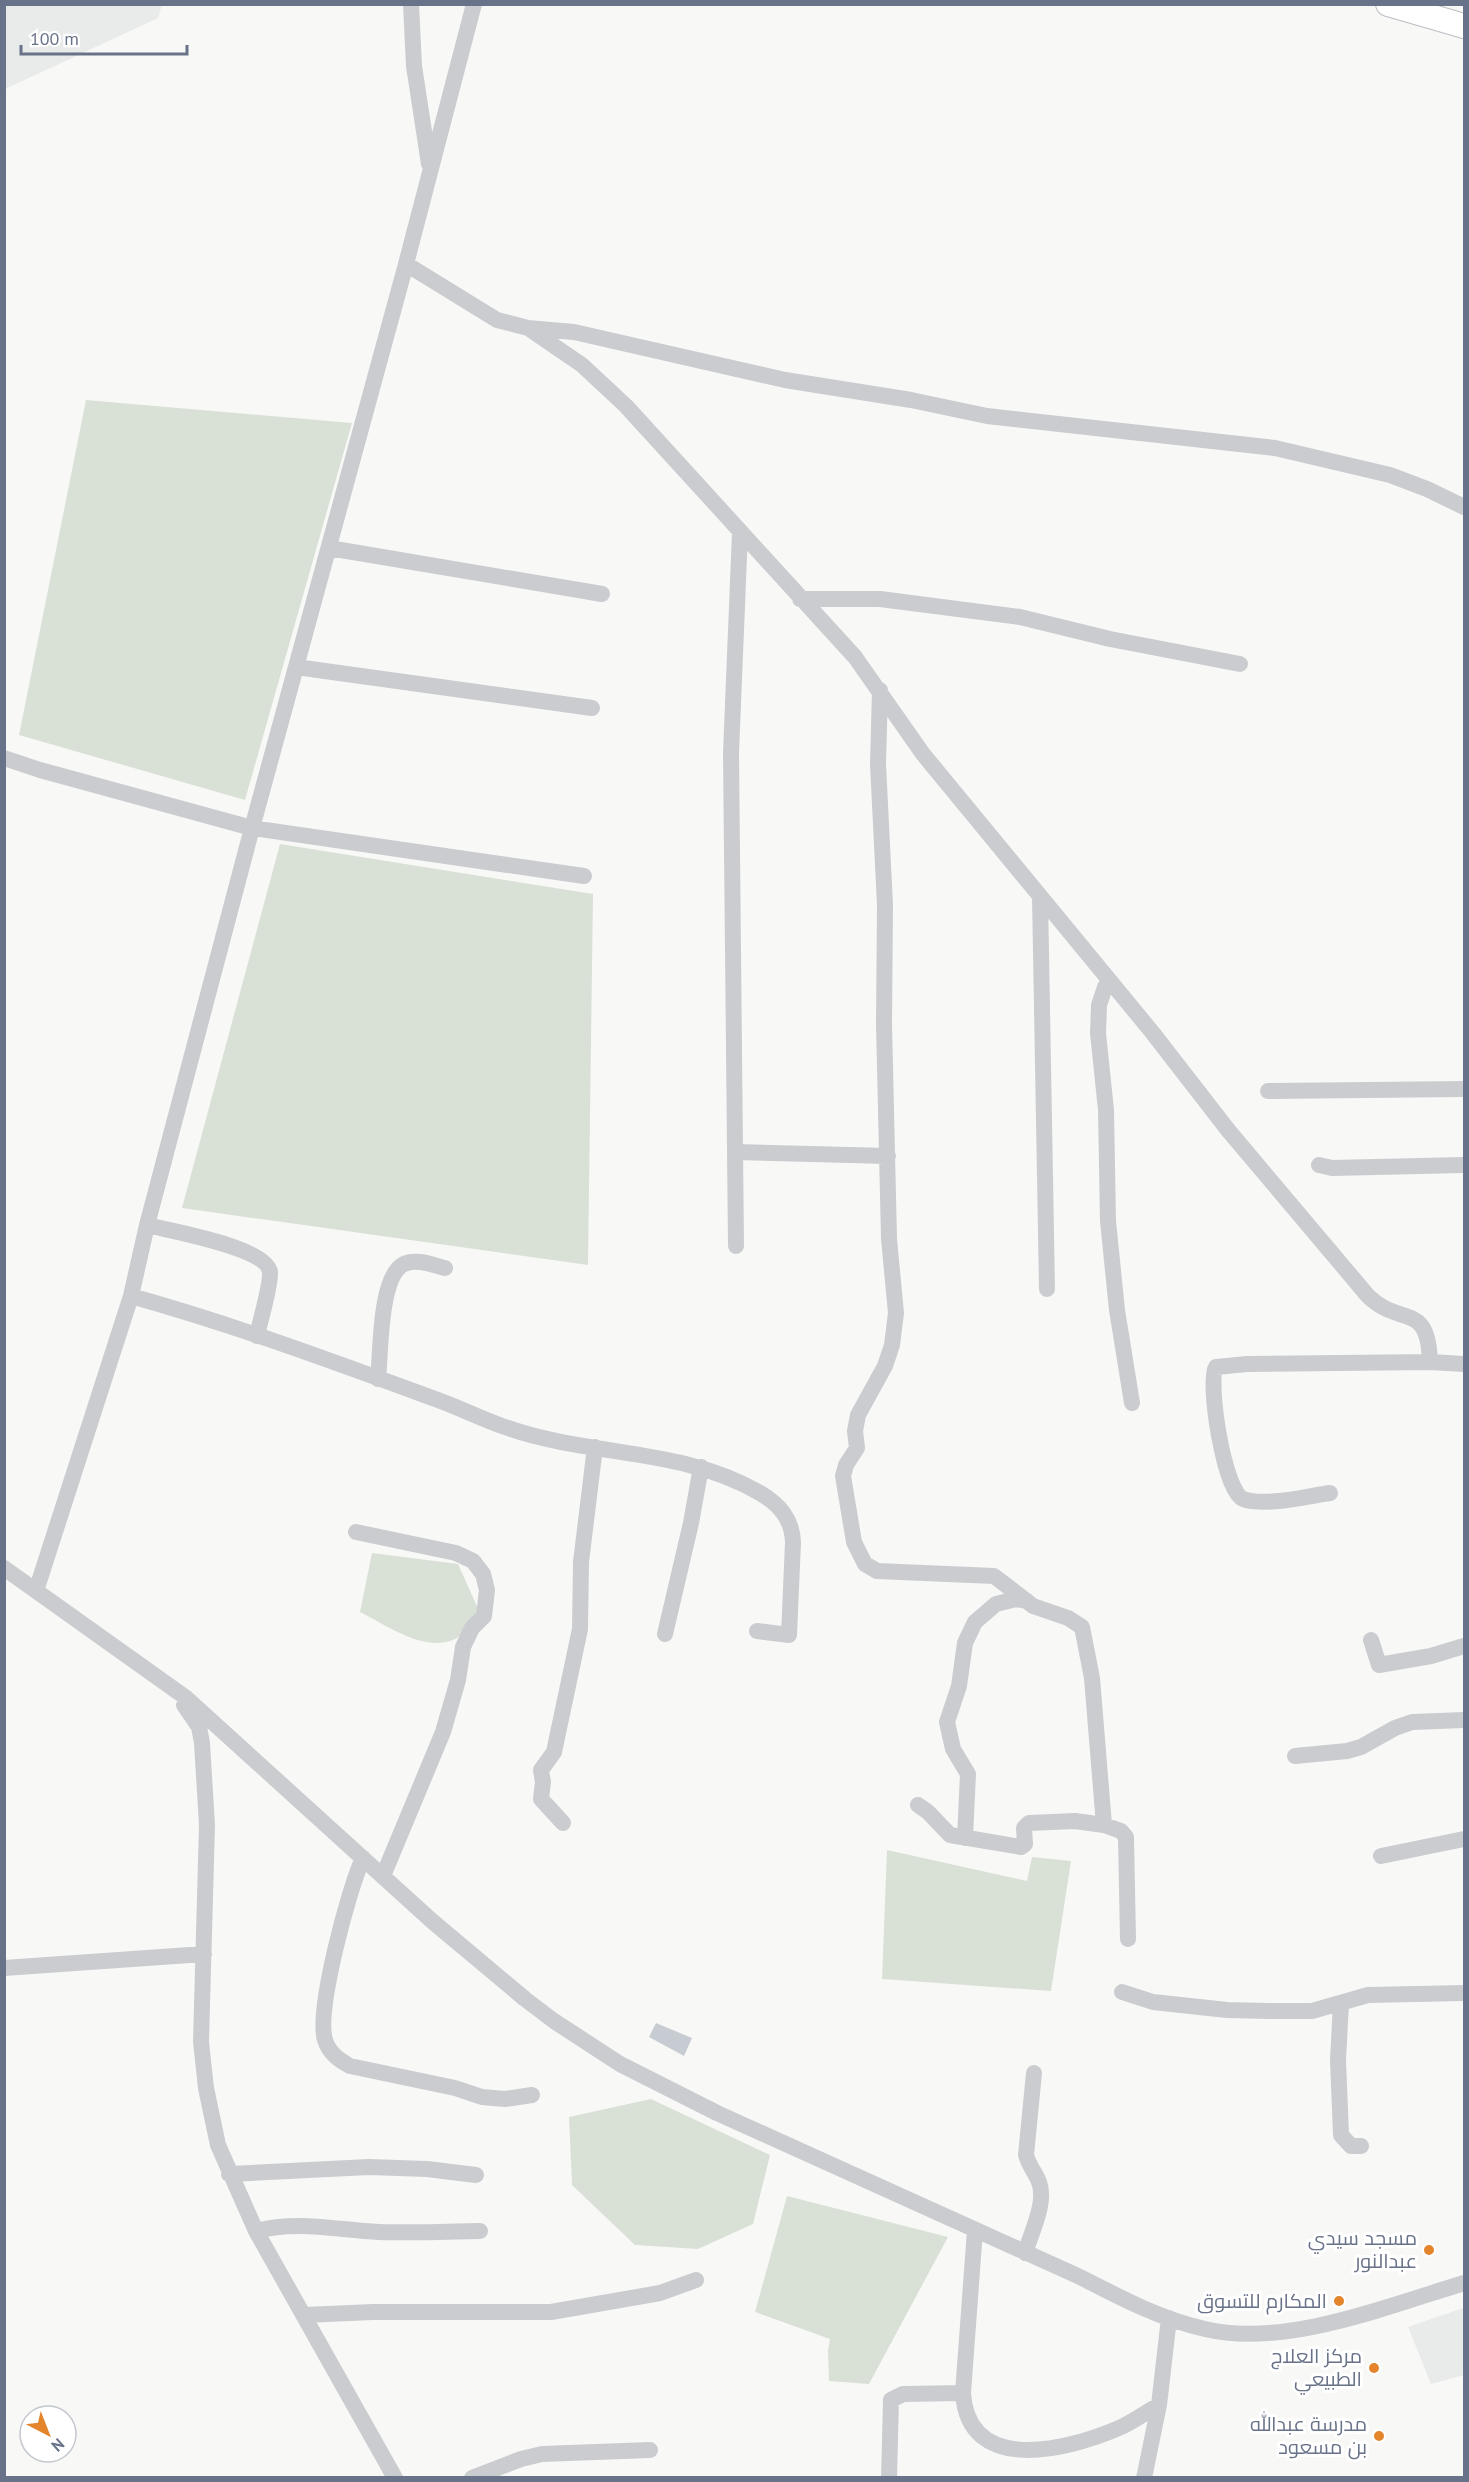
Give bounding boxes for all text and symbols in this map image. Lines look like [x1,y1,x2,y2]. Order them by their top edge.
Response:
scale bar [21,18,188,56]
text: 100 m [30,27,79,50]
place label: مسجد سيدي عبدالنور [1308,2225,1417,2274]
marker: مسجد سيدي عبدالنور [1422,2243,1436,2257]
place label: المكارم للتسوق [1197,2288,1327,2315]
marker: المكارم للتسوق [1332,2294,1346,2308]
place label: مركز العلاج الطبيعي [1271,2343,1362,2395]
marker: مركز العلاج الطبيعي [1367,2361,1381,2375]
north arrow [18,2404,78,2464]
place label: مدرسة عبدالله بن مسعود [1250,2411,1367,2460]
marker: مدرسة عبدالله بن مسعود [1372,2429,1386,2443]
text: N [47,2434,69,2456]

